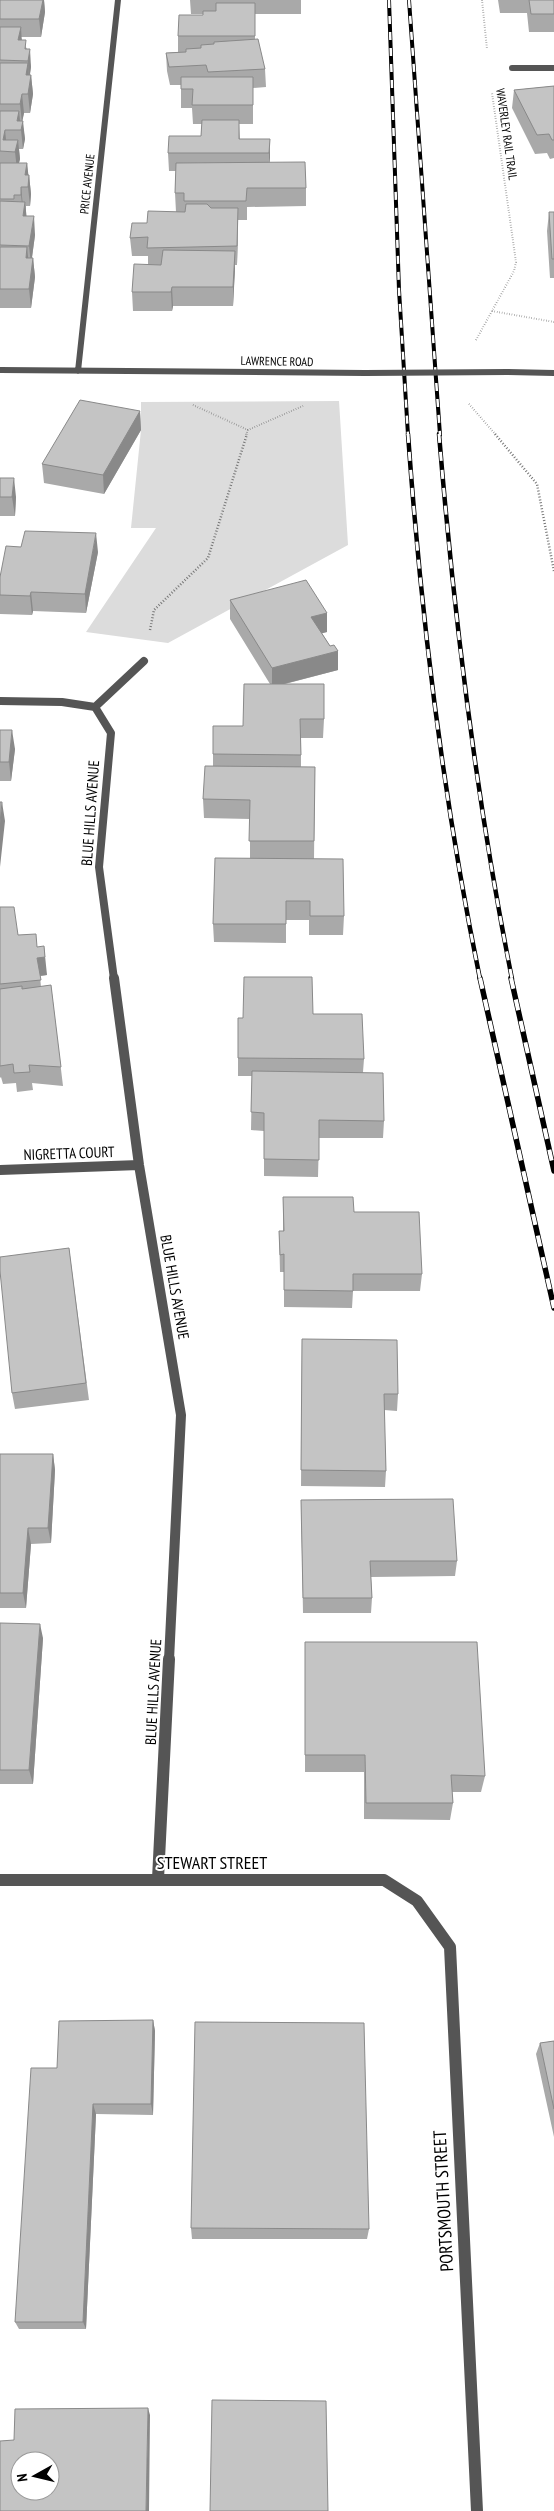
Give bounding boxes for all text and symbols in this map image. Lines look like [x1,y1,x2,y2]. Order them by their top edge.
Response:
street label: WAVERLEY RAIL TRAIL [493,87,521,181]
street label: PRICE AVENUE [76,153,98,215]
street label: LAWRENCE ROAD [240,353,314,369]
street label: BLUE HILLS AVENUE [77,759,103,867]
street label: NIGRETTA COURT [23,1142,115,1164]
street label: BLUE HILLS AVENUE [156,1233,194,1341]
street label: BLUE HILLS AVENUE [141,1639,165,1745]
street label: STEWART STREET [157,1851,267,1874]
street label: PORTSMOUTH STREET [428,2130,458,2272]
north arrow [10,2451,60,2501]
text: N [13,2473,32,2483]

